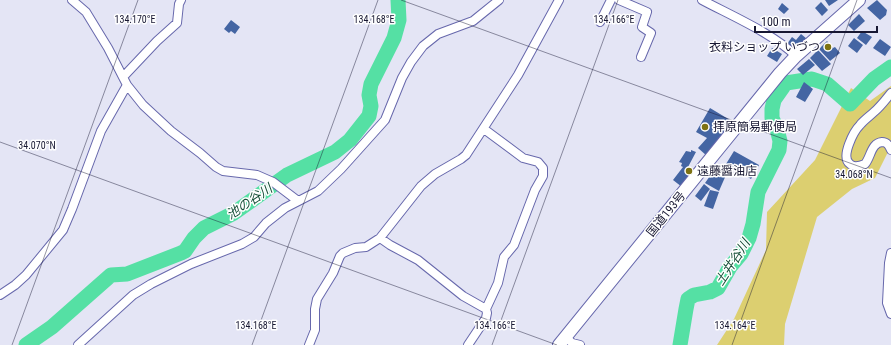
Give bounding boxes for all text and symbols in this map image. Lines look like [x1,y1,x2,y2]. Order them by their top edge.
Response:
scale bar [755,8,877,34]
text: 134.170°E [115,14,156,25]
text: 134.168°E [354,14,395,25]
text: 134.166°E [594,14,635,25]
text: 100 m [761,15,791,29]
place label: 衣料ショップ いづつ [709,40,820,54]
marker: 衣料ショップ いづつ [823,42,833,52]
place label: 拝原簡易郵便局 [713,120,797,134]
marker: 拝原簡易郵便局 [700,122,710,132]
text: 34.070°N [18,140,56,151]
place label: 遠藤醤油店 [697,164,757,178]
marker: 遠藤醤油店 [684,166,694,176]
text: 34.068°N [835,169,873,180]
water label: 池の谷川 [224,180,277,222]
street label: 国道193号 [644,189,688,239]
water label: 土井谷川 [712,235,754,288]
text: 134.168°E [236,320,277,331]
text: 134.166°E [475,320,516,331]
text: 134.164°E [715,320,756,331]

